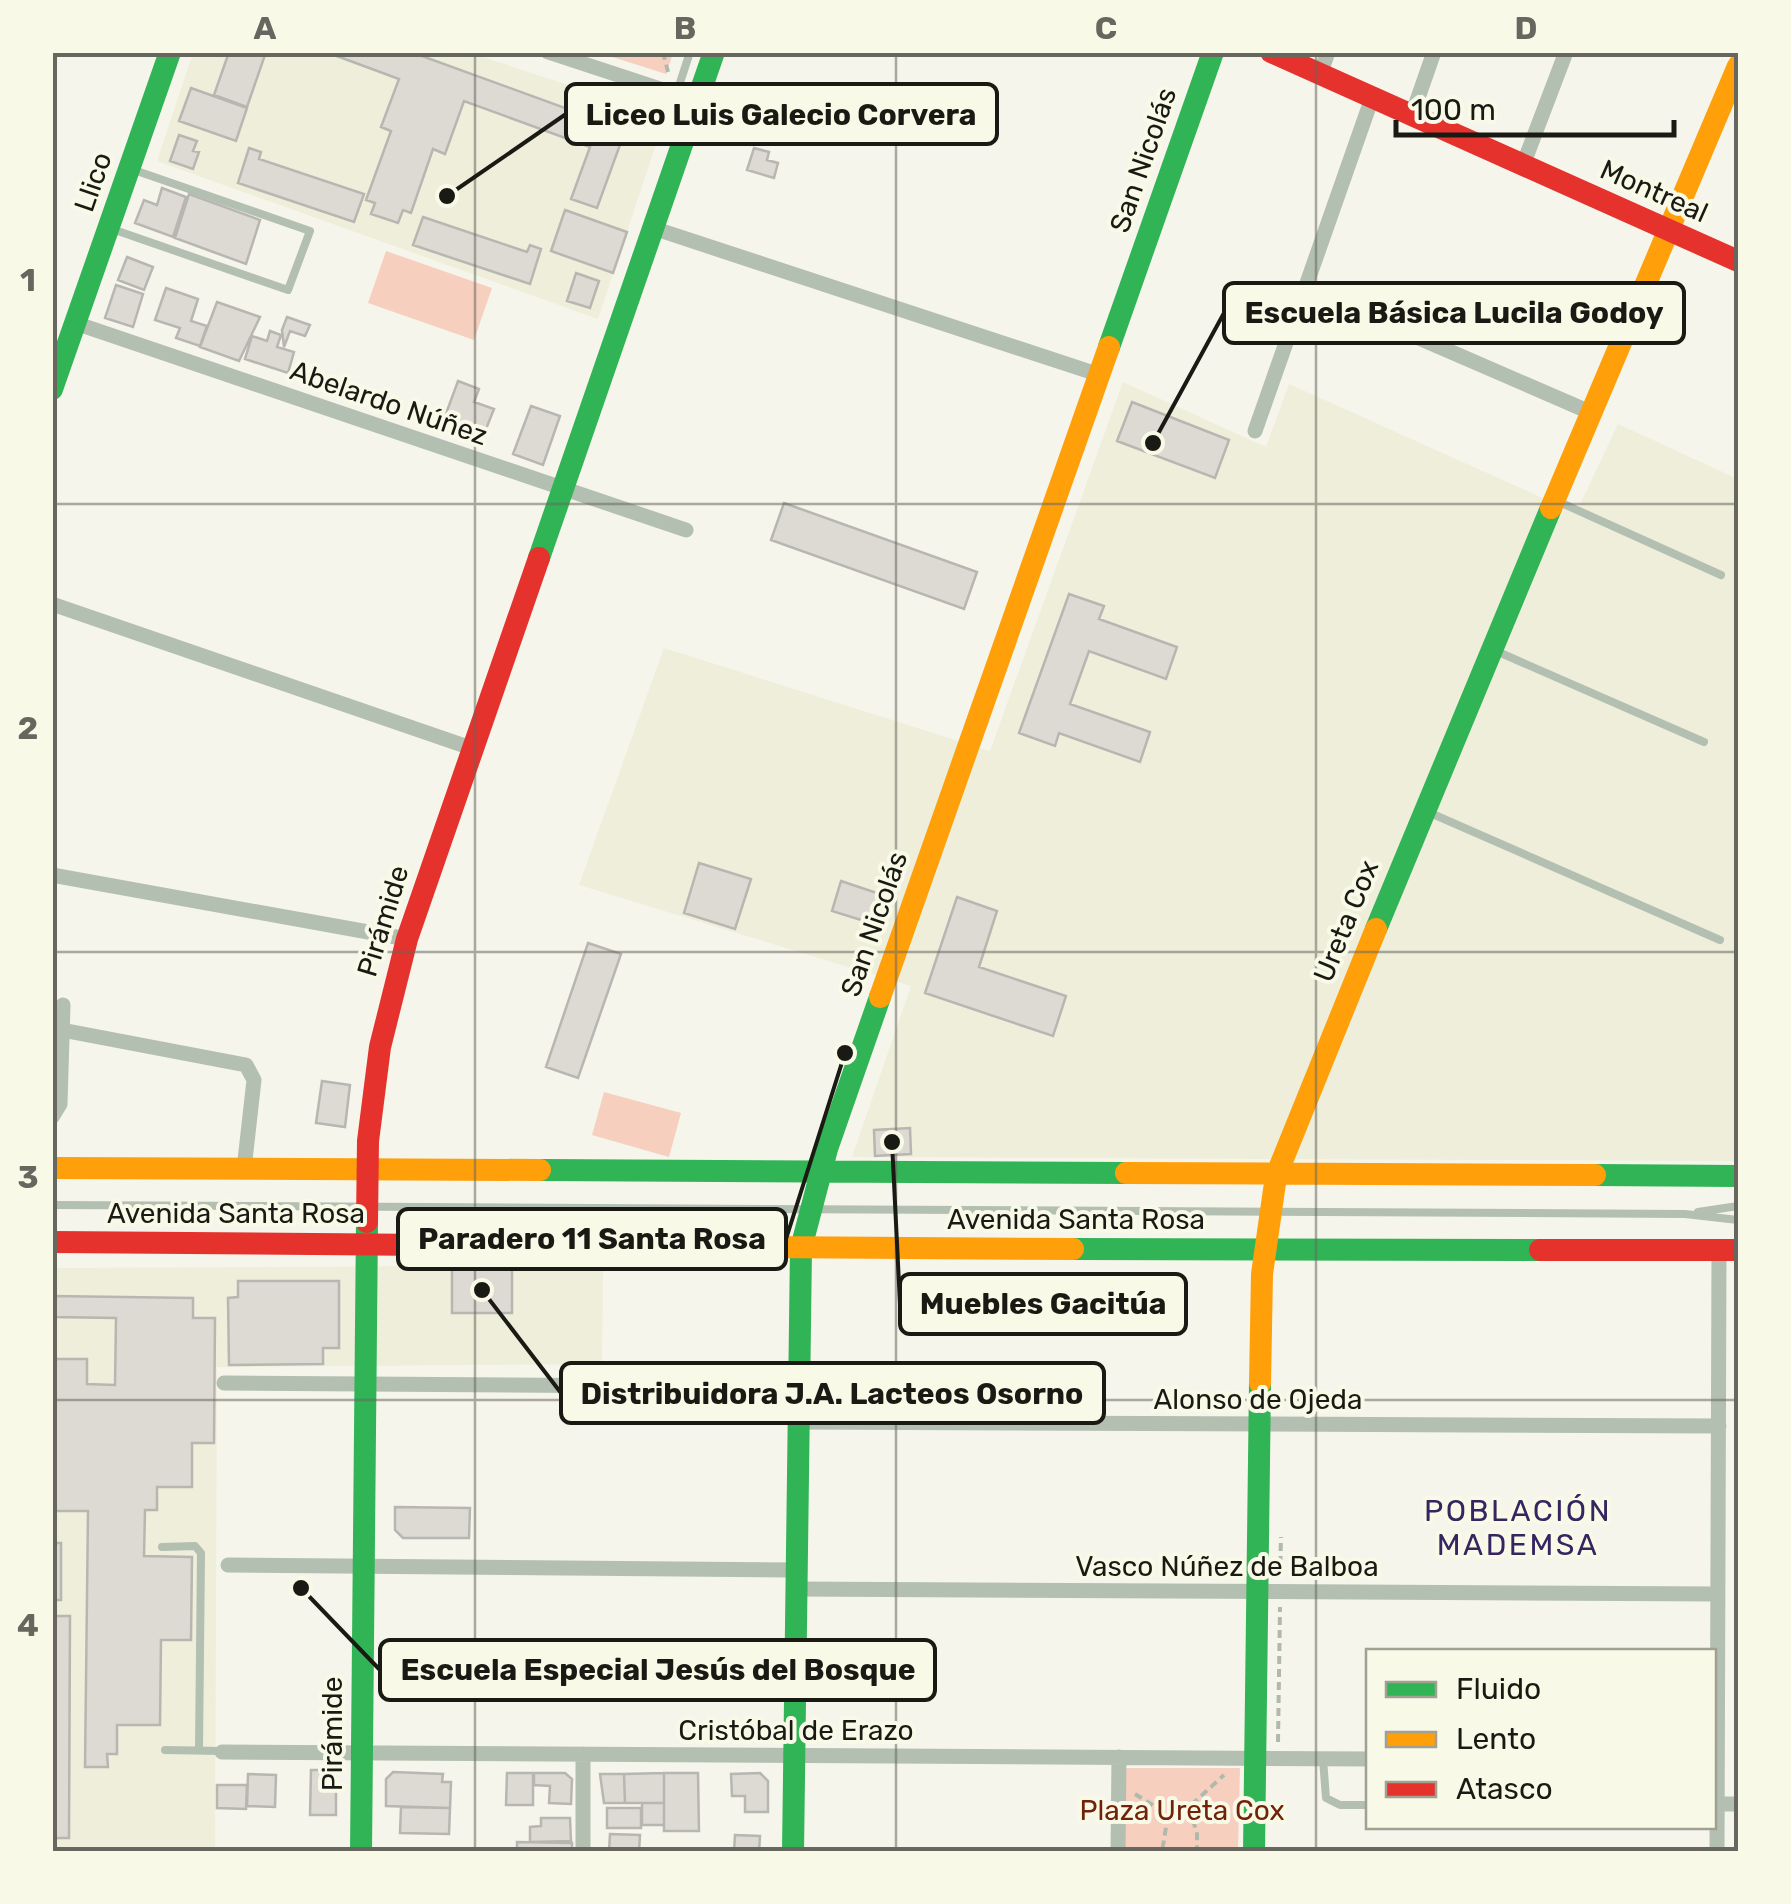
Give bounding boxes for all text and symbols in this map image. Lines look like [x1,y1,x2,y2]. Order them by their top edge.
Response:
text: A [254,9,277,47]
text: B [674,9,696,47]
text: C [1095,9,1117,47]
text: D [1515,9,1537,47]
scale bar [1396,75,1674,137]
street label: San Nicolás [1103,83,1183,237]
callout: Liceo Luis Galecio Corvera [566,84,997,144]
text: 100 m [1411,92,1496,128]
text: Liceo Luis Galecio Corvera [585,97,977,133]
street label: Llico [67,148,119,216]
street label: Montreal [1595,153,1713,229]
text: 1 [20,261,36,299]
callout: Escuela Básica Lucila Godoy [1224,283,1684,343]
text: Escuela Básica Lucila Godoy [1244,295,1664,331]
street label: Abelardo Núñez [286,354,492,452]
text: 2 [18,709,38,747]
street label: San Nicolás [834,847,914,1001]
street label: Ureta Cox [1307,855,1385,987]
street label: Pirámide [350,861,416,981]
text: 3 [17,1158,39,1196]
street label: Avenida Santa Rosa [107,1197,365,1230]
street label: Avenida Santa Rosa [947,1203,1205,1236]
callout: Paradero 11 Santa Rosa [398,1209,786,1269]
text: Paradero 11 Santa Rosa [418,1221,766,1257]
callout: Muebles Gacitúa [900,1274,1186,1334]
text: Muebles Gacitúa [920,1286,1166,1322]
callout: Distribuidora J.A. Lacteos Osorno [561,1363,1104,1423]
text: Distribuidora J.A. Lacteos Osorno [581,1376,1083,1412]
street label: Alonso de Ojeda [1154,1383,1362,1416]
district label: POBLACIÓN MADEMSA [1424,1493,1612,1563]
street label: Vasco Núñez de Balboa [1075,1550,1379,1583]
text: 4 [17,1606,39,1644]
callout: Escuela Especial Jesús del Bosque [380,1640,935,1700]
legend [1366,1649,1716,1829]
text: Escuela Especial Jesús del Bosque [400,1652,916,1688]
text: Fluido [1456,1671,1541,1707]
street label: Pirámide [316,1677,349,1791]
street label: Cristóbal de Erazo [678,1714,914,1747]
text: Lento [1456,1721,1536,1757]
text: Atasco [1456,1771,1553,1807]
park label: Plaza Ureta Cox [1079,1794,1285,1827]

